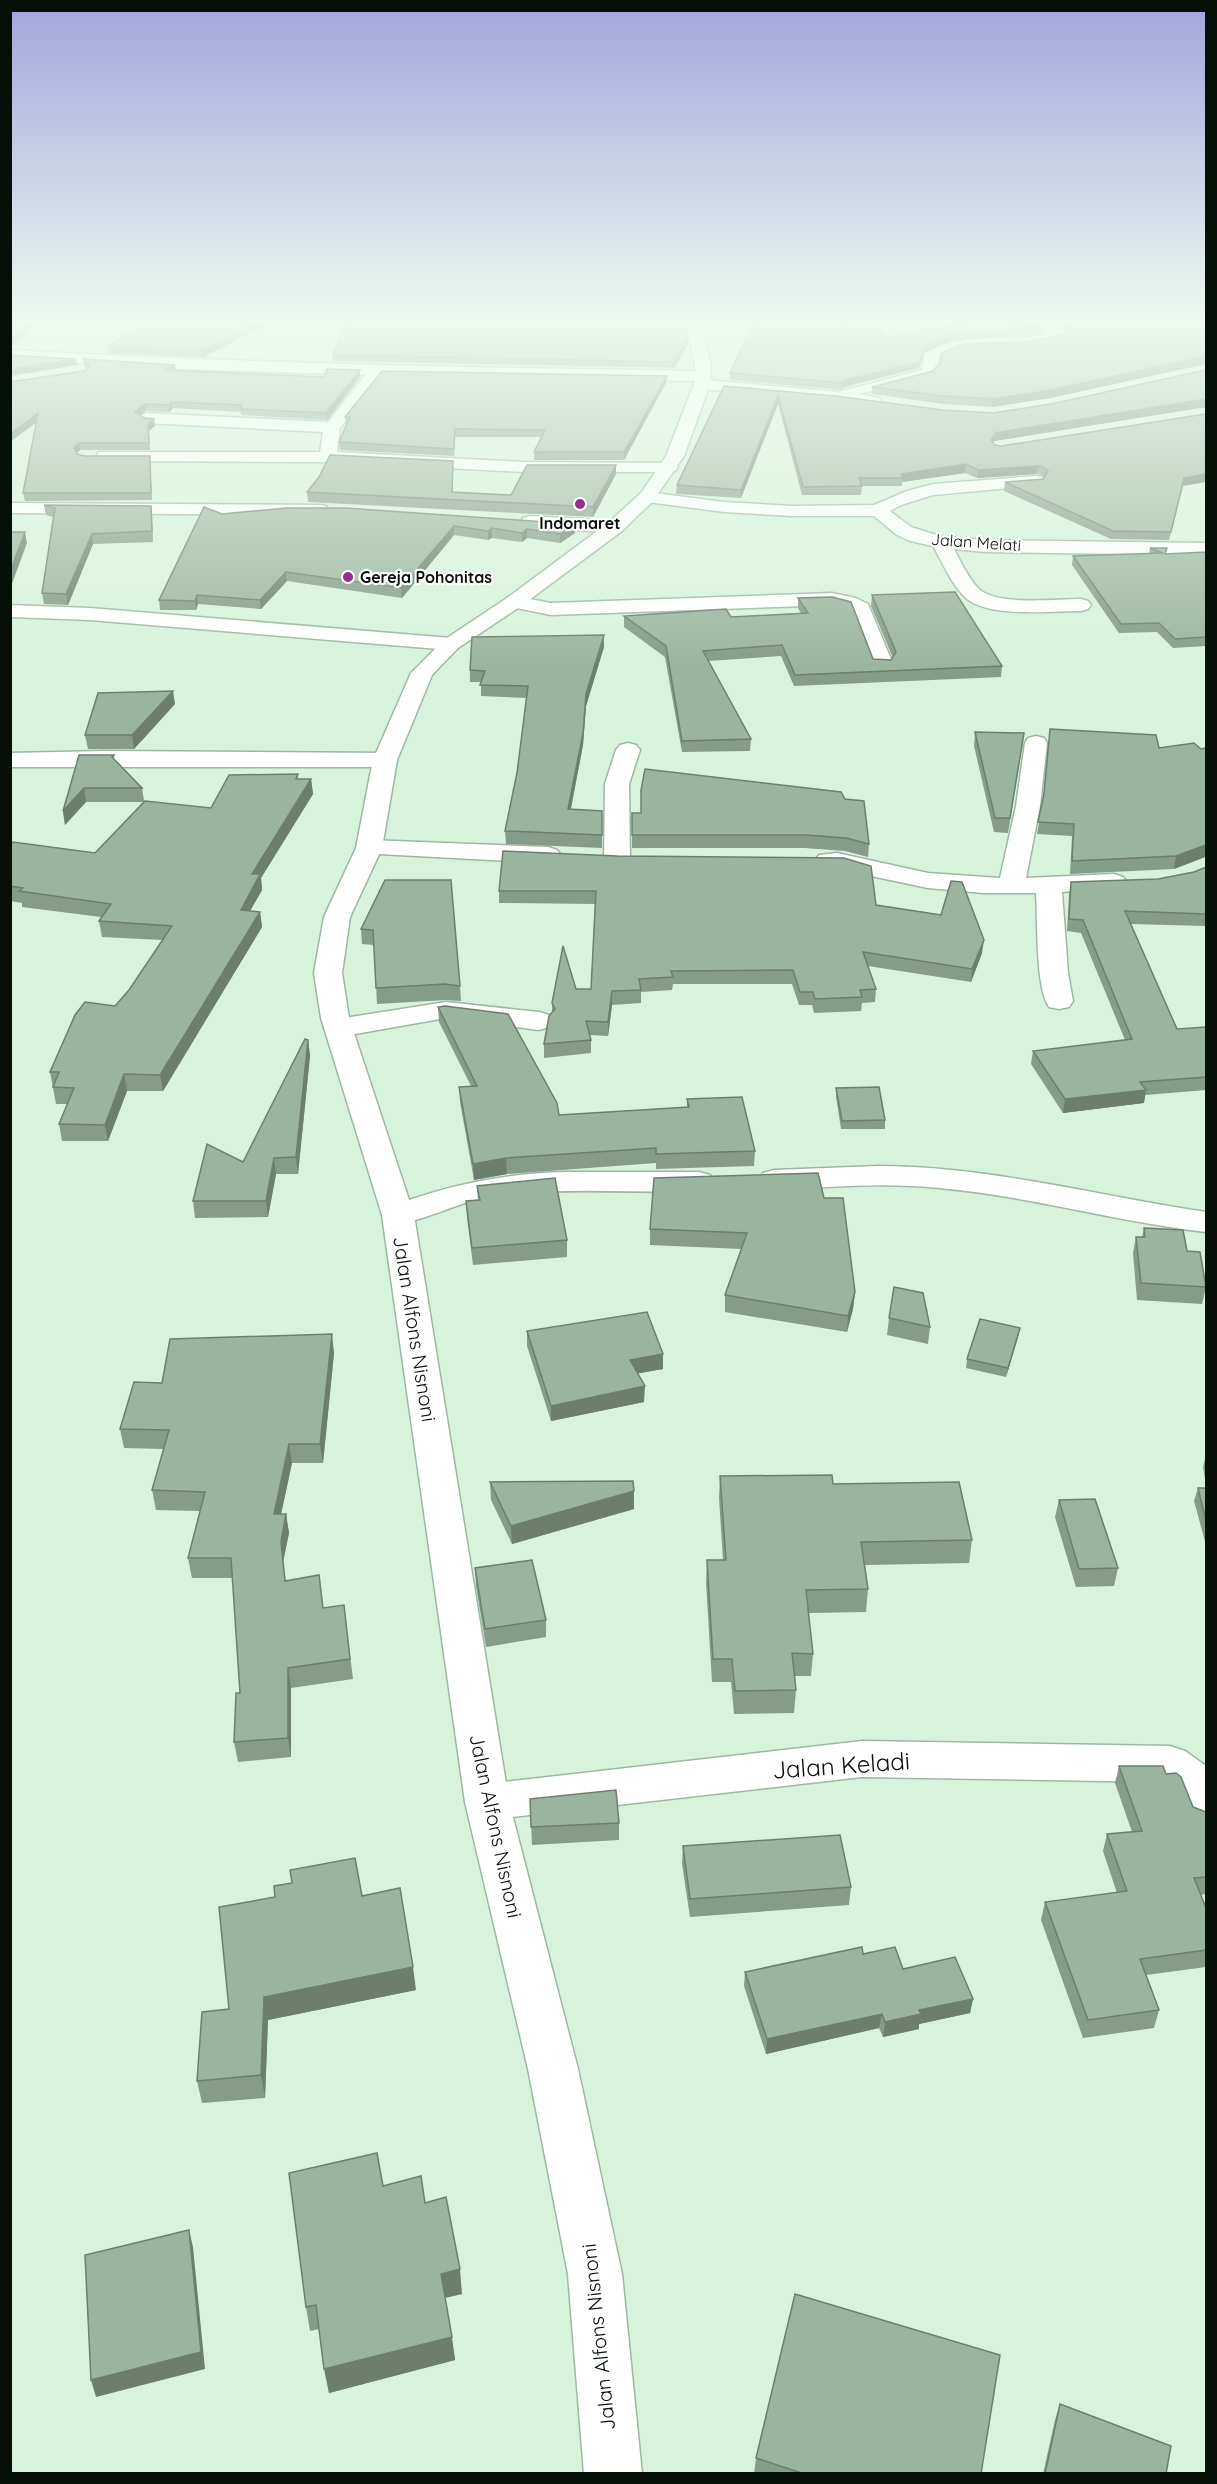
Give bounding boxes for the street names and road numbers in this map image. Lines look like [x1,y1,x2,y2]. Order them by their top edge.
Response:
street label: Jalan Melati [930,529,1022,555]
street label: Jalan Alfons Nisnoni [388,1234,442,1424]
street label: Jalan Alfons Nisnoni [464,1732,528,1920]
street label: Jalan Keladi [771,1745,911,1785]
street label: Jalan Alfons Nisnoni [576,2242,620,2432]

